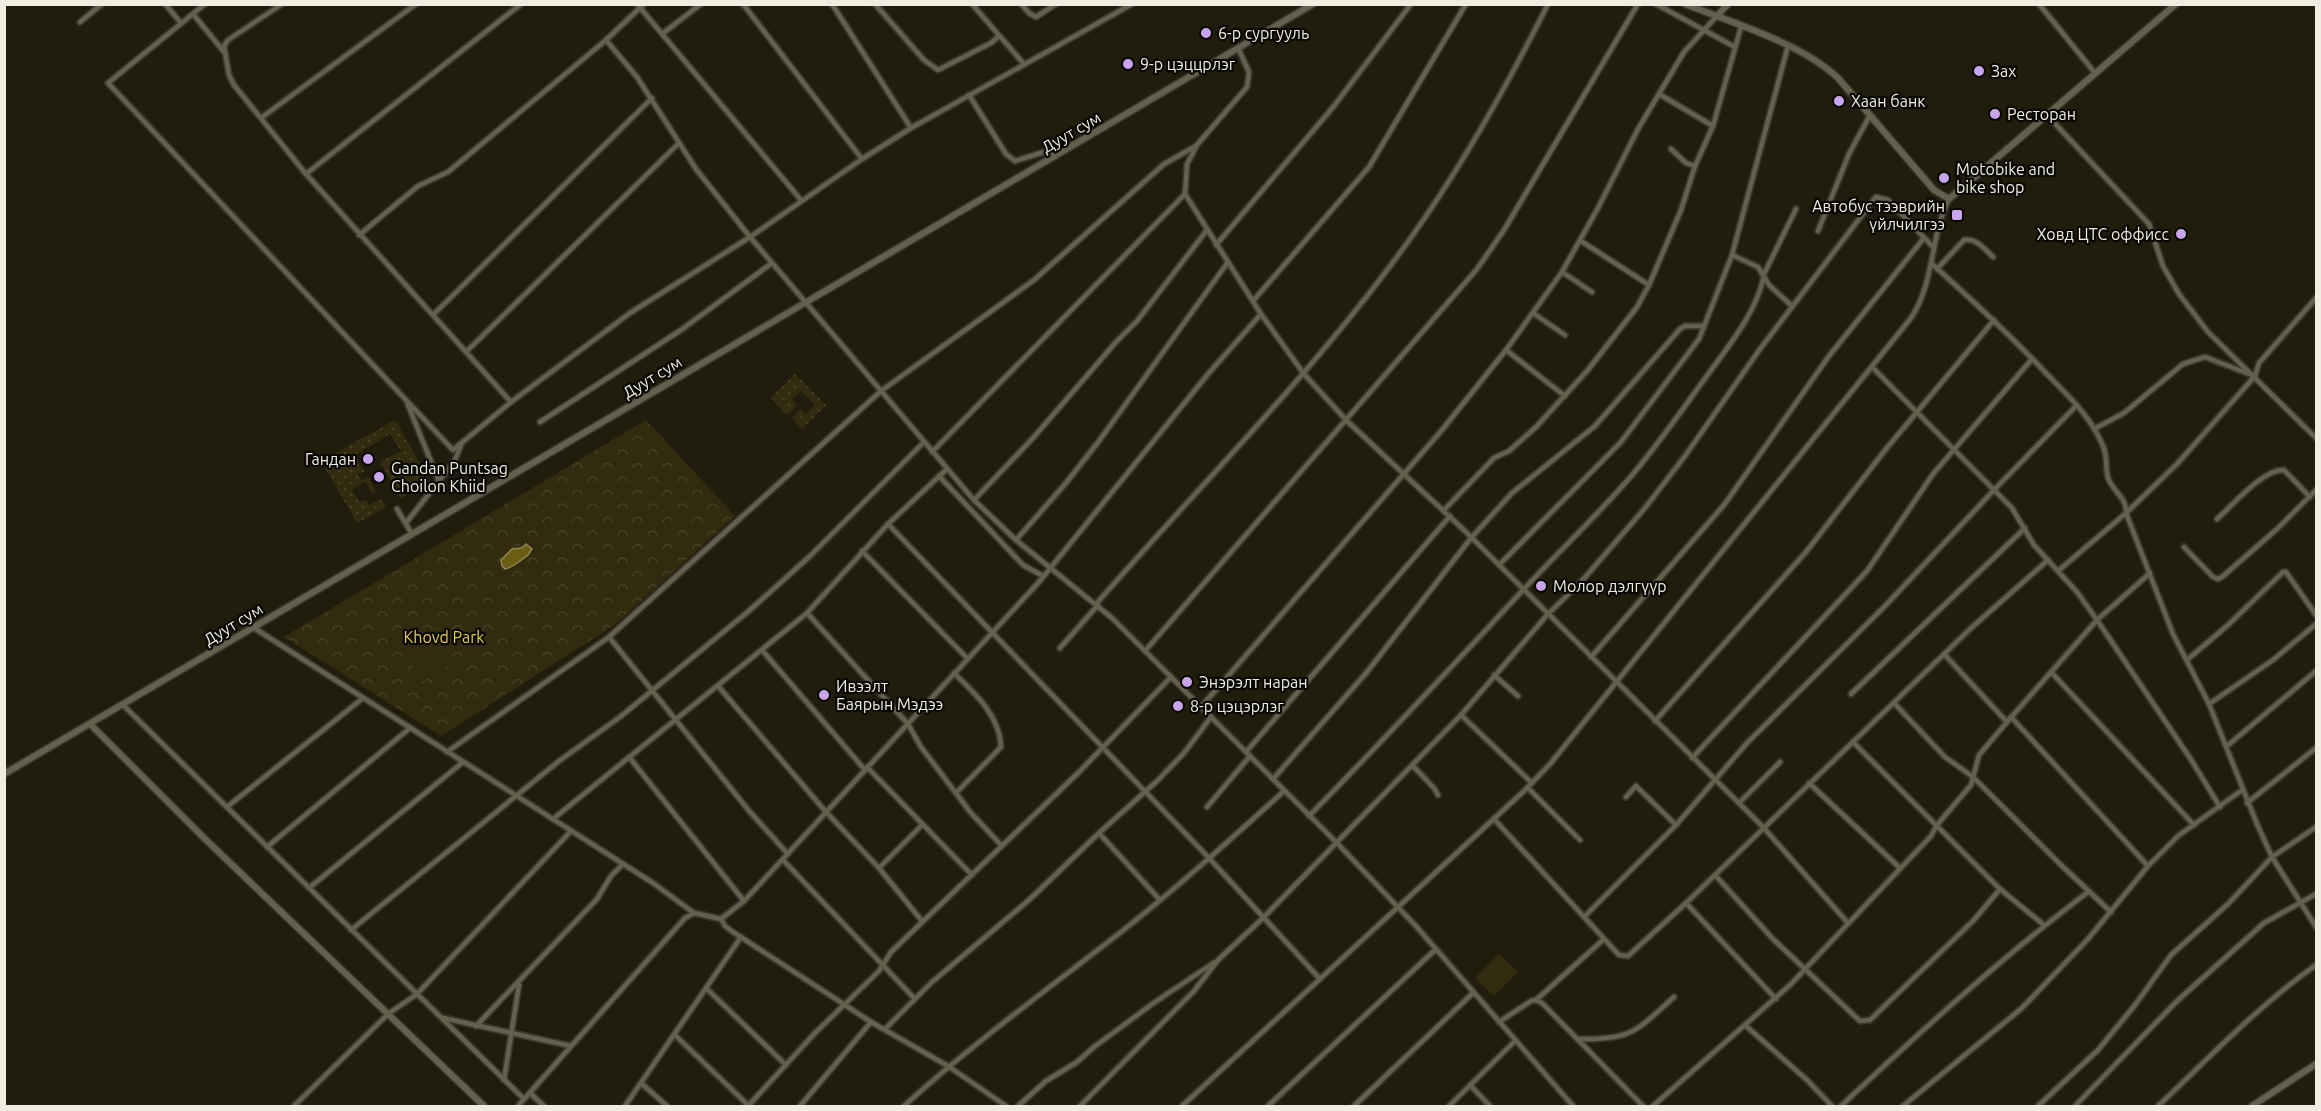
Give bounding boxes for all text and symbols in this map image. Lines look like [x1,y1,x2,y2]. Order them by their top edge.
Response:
place label: 6-р сургууль [1218,24,1309,42]
marker: 6-р сургууль [1199,26,1213,40]
place label: 9-р цэццрлэг [1140,55,1236,73]
marker: 9-р цэццрлэг [1121,57,1135,71]
place label: Зах [1991,62,2016,80]
marker: Зах [1972,64,1986,78]
place label: Хаан банк [1851,92,1925,110]
marker: Хаан банк [1832,94,1846,108]
place label: Ресторан [2007,105,2076,123]
marker: Ресторан [1988,107,2002,121]
street label: Дуут сум [1038,108,1104,156]
place label: Motobike and bike shop [1956,160,2055,196]
marker: Motobike and bike shop [1937,171,1951,185]
place label: Автобус тээврийн үйлчилгээ [1812,197,1945,233]
marker: Автобус тээврийн үйлчилгээ [1950,208,1964,222]
place label: Ховд ЦТС оффисс [2037,225,2170,243]
marker: Ховд ЦТС оффисс [2174,227,2188,241]
street label: Дуут сум [619,352,685,402]
place label: Гандан [305,450,356,468]
marker: Гандан [361,452,375,466]
place label: Gandan Puntsag Choilon Khiid [391,459,508,495]
marker: Gandan Puntsag Choilon Khiid [372,470,386,484]
place label: Молор дэлгүүр [1553,577,1667,595]
marker: Молор дэлгүүр [1534,579,1548,593]
street label: Дуут сум [200,599,266,649]
park label: Khovd Park [404,628,484,646]
place label: Энэрэлт наран [1199,673,1308,691]
marker: Энэрэлт наран [1180,675,1194,689]
place label: Ивээлт Баярын Мэдээ [836,677,943,713]
marker: Ивээлт Баярын Мэдээ [817,688,831,702]
place label: 8-р цэцэрлэг [1190,697,1284,715]
marker: 8-р цэцэрлэг [1171,699,1185,713]

